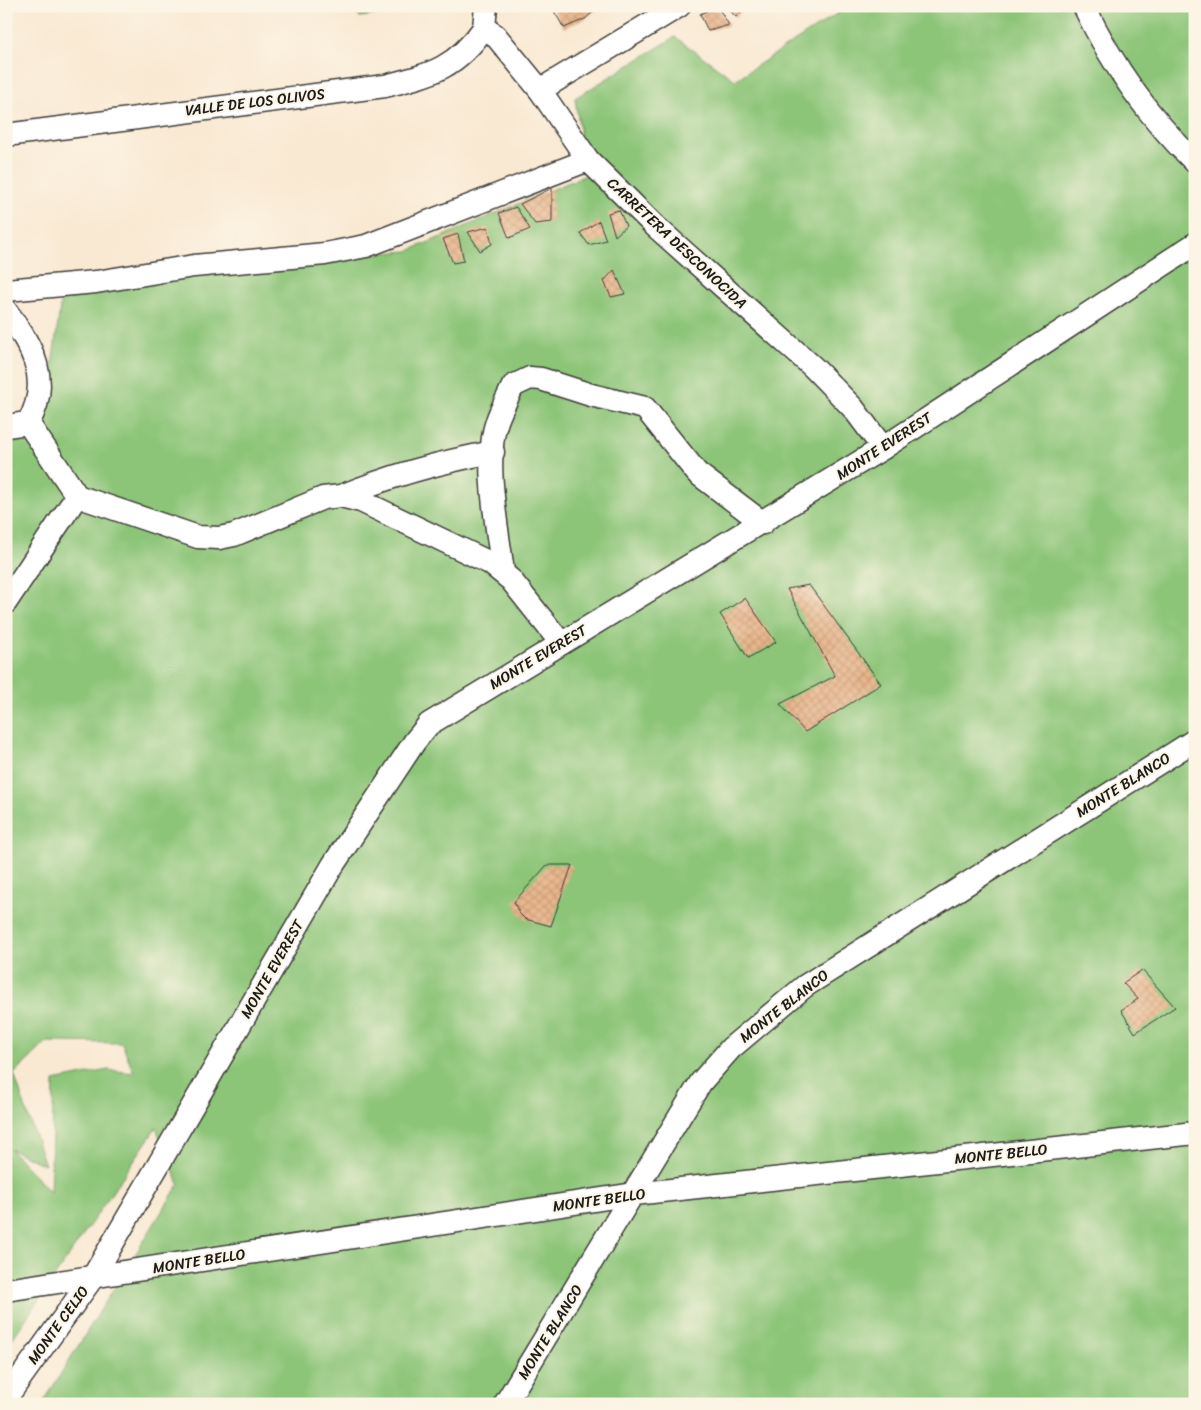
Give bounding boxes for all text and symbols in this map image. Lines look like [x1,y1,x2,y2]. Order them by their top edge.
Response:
street label: VALLE DE LOS OLIVOS [184,81,326,123]
street label: CARRETERA DESCONOCIDA [601,171,753,315]
street label: MONTE EVEREST [831,404,939,487]
street label: MONTE EVEREST [484,617,593,697]
street label: MONTE BLANCO [1070,745,1176,825]
street label: MONTE EVEREST [233,913,312,1023]
street label: MONTE BLANCO [733,962,835,1049]
street label: MONTE BELLO [953,1136,1049,1172]
street label: MONTE BELLO [551,1181,647,1219]
street label: MONTE BELLO [151,1241,248,1281]
street label: MONTE BLANCO [510,1279,590,1385]
street label: MONTE CELIO [20,1280,96,1370]

